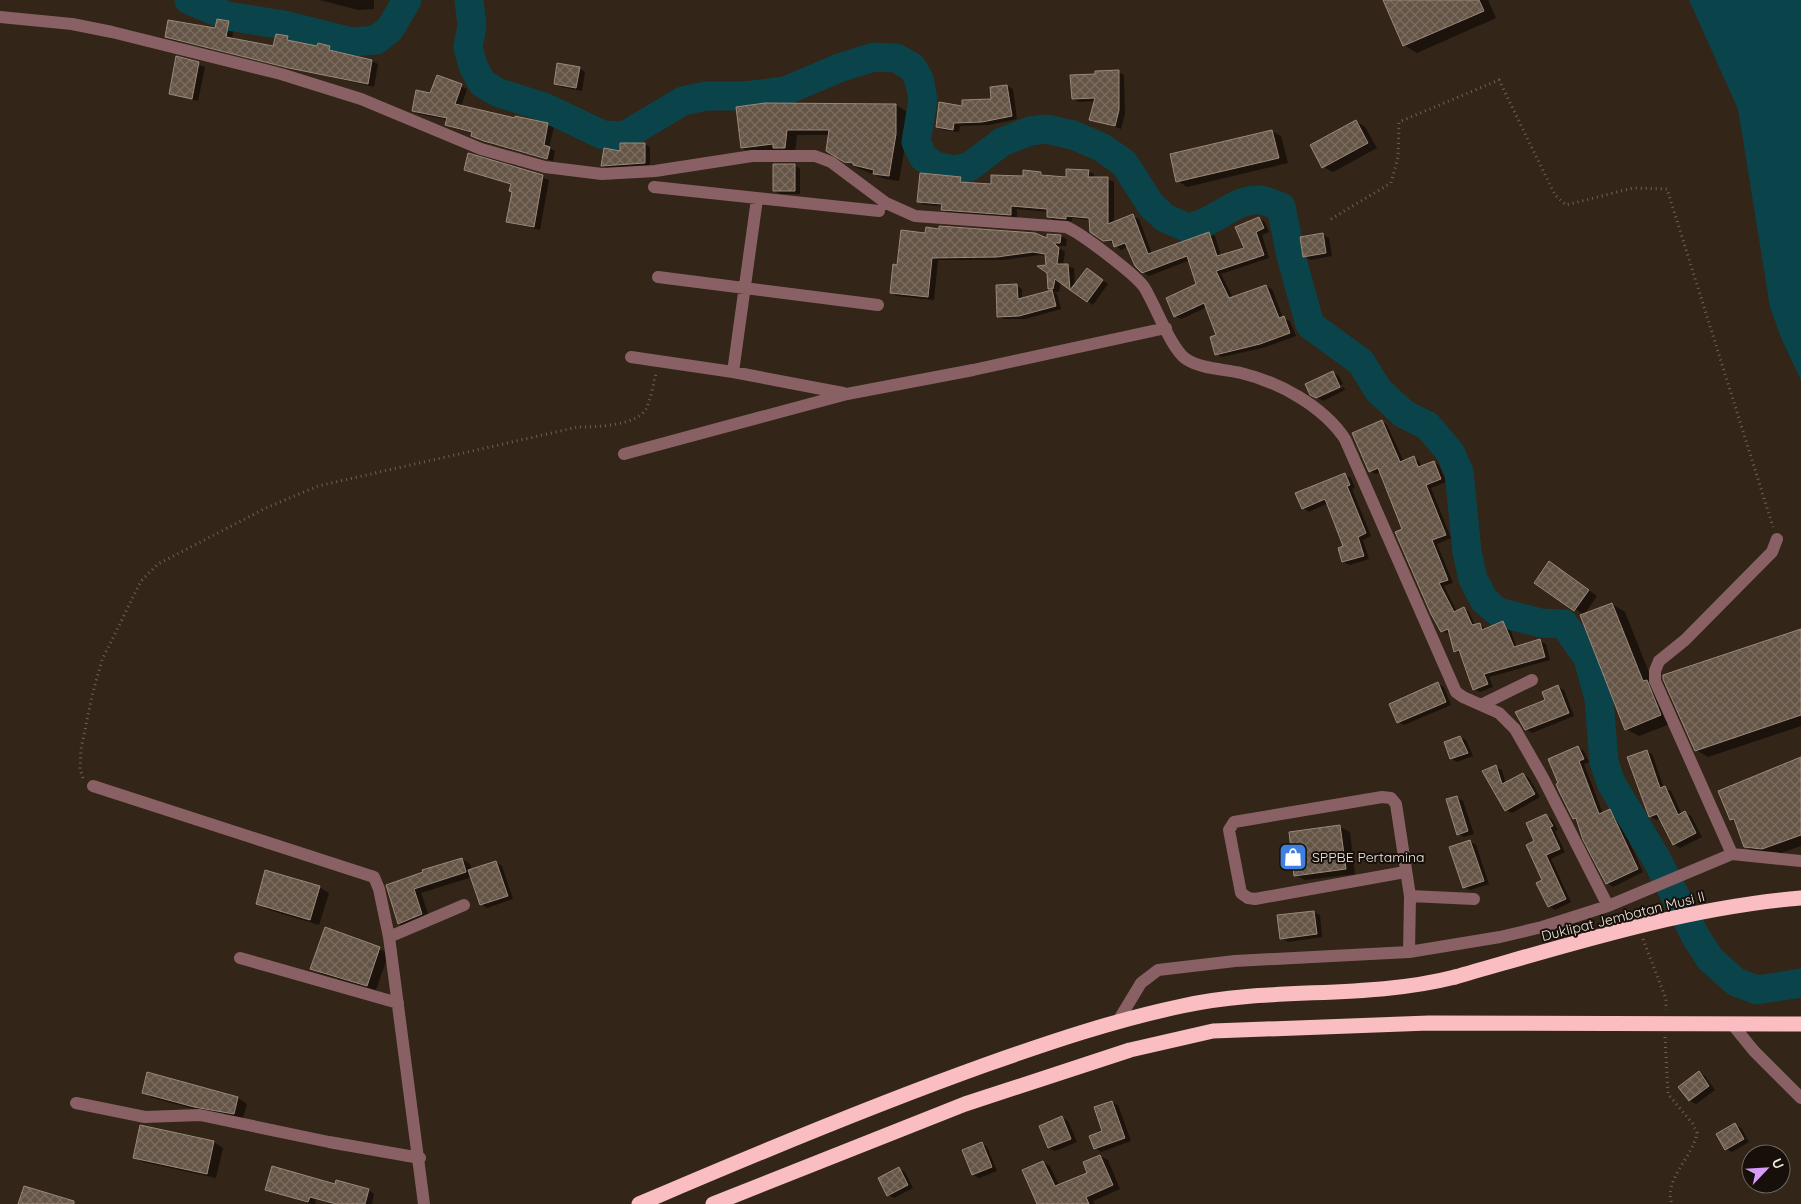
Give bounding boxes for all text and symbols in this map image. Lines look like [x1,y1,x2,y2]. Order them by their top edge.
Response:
shop icon: SPPBE Pertamina [1278,842,1308,872]
place label: SPPBE Pertamina [1312,848,1425,866]
street label: Duklipat Jembatan Musi II [1539,887,1707,945]
north arrow [1741,1144,1791,1194]
text: U [1768,1155,1788,1172]

